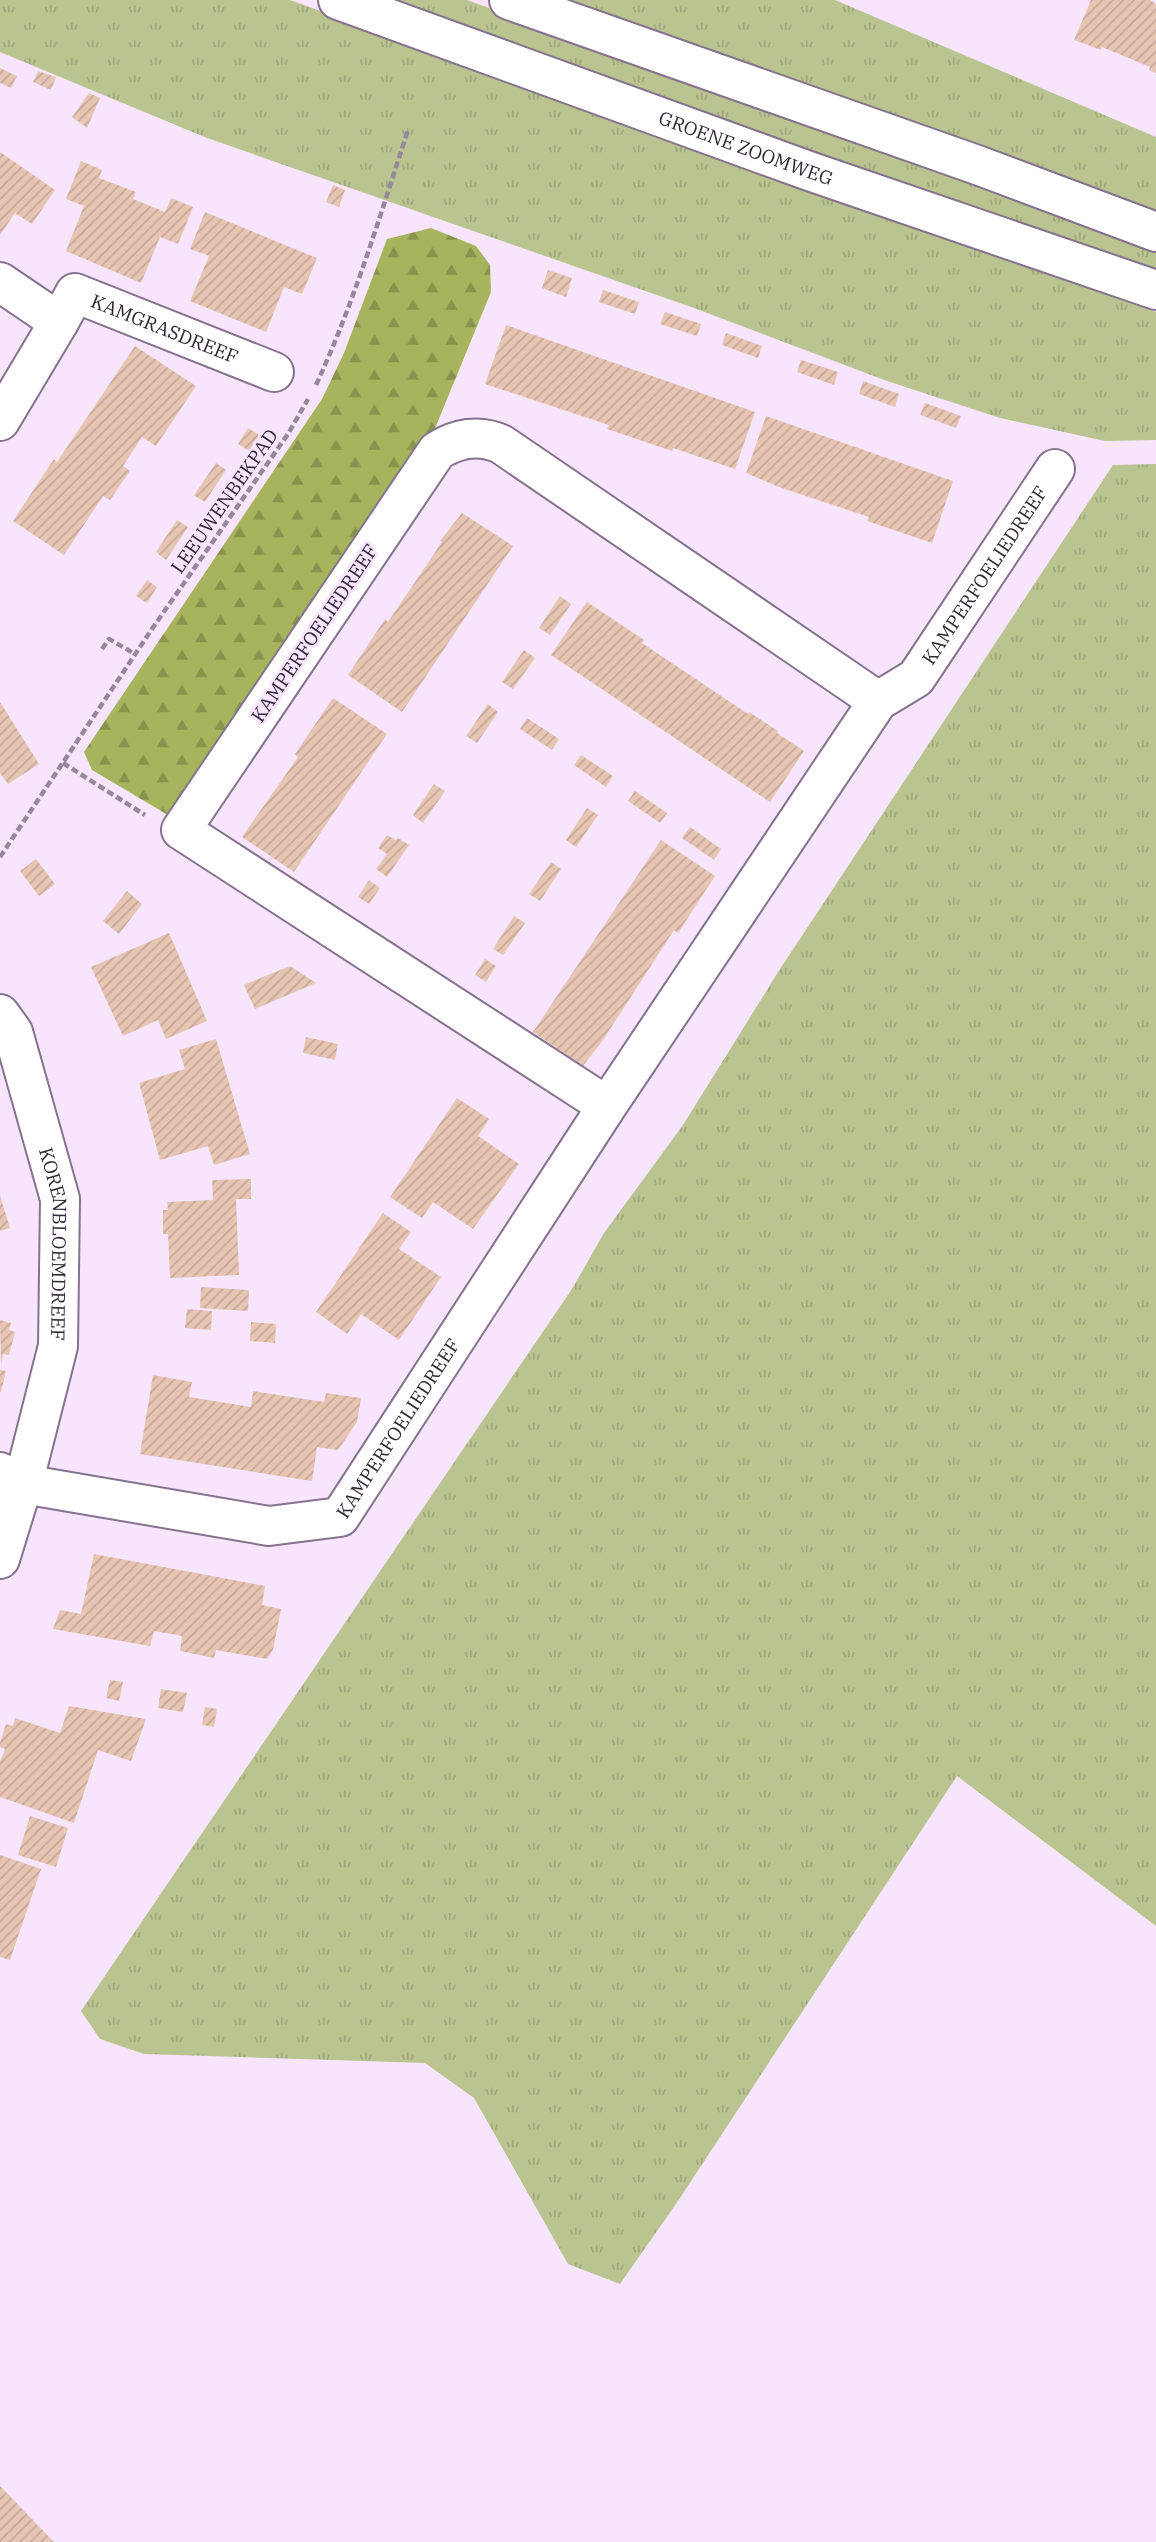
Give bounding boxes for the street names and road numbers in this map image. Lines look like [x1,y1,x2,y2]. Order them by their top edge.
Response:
street label: GROENE ZOOMWEG [656,106,836,190]
street label: KAMGRASDREEF [88,289,242,369]
street label: LEEUWENBEKPAD [165,424,283,578]
street label: KAMPERFOELIEDREEF [916,481,1053,669]
street label: KAMPERFOELIEDREEF [245,539,383,727]
street label: KORENBLOEMDREEF [34,1145,72,1341]
street label: KAMPERFOELIEDREEF [330,1334,465,1523]

